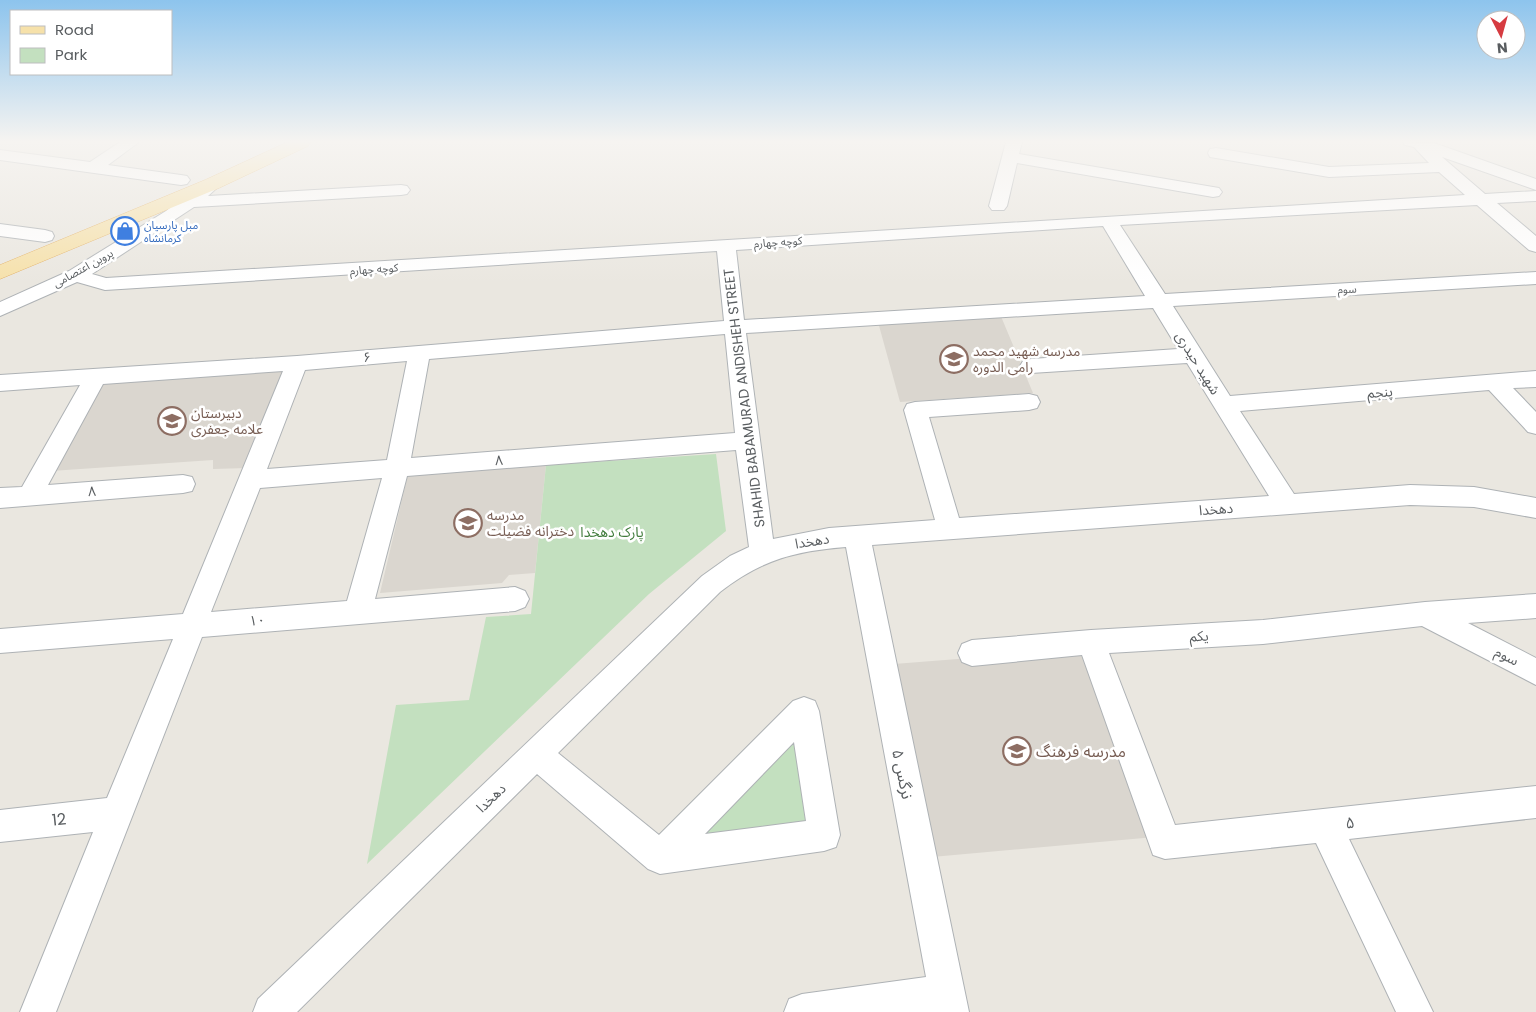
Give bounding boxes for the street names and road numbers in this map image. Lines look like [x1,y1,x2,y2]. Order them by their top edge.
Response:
street label: کوچه چهارم [753,232,803,252]
street label: پروین اعتصامی [50,245,116,291]
street label: کوچه چهارم [349,259,399,279]
street label: SHAHID BABAMURAD ANDISHEH STREET [718,267,770,529]
street label: سوم [1337,280,1357,297]
street label: شهید حیدری [1171,328,1225,398]
street label: ۶ [362,347,372,367]
street label: پنجم [1366,381,1394,404]
street label: ۸ [494,450,504,470]
street label: ۸ [87,481,97,501]
street label: دهخدا [1198,498,1234,520]
street label: دهخدا [793,528,831,554]
street label: ۱۰ [248,609,266,631]
street label: یکم [1189,626,1209,647]
street label: سوم [1491,642,1522,671]
street label: نرگس ۵ [886,747,919,801]
street label: دهخدا [472,779,511,817]
street label: 12 [51,807,67,832]
street label: ۵ [1344,811,1356,834]

